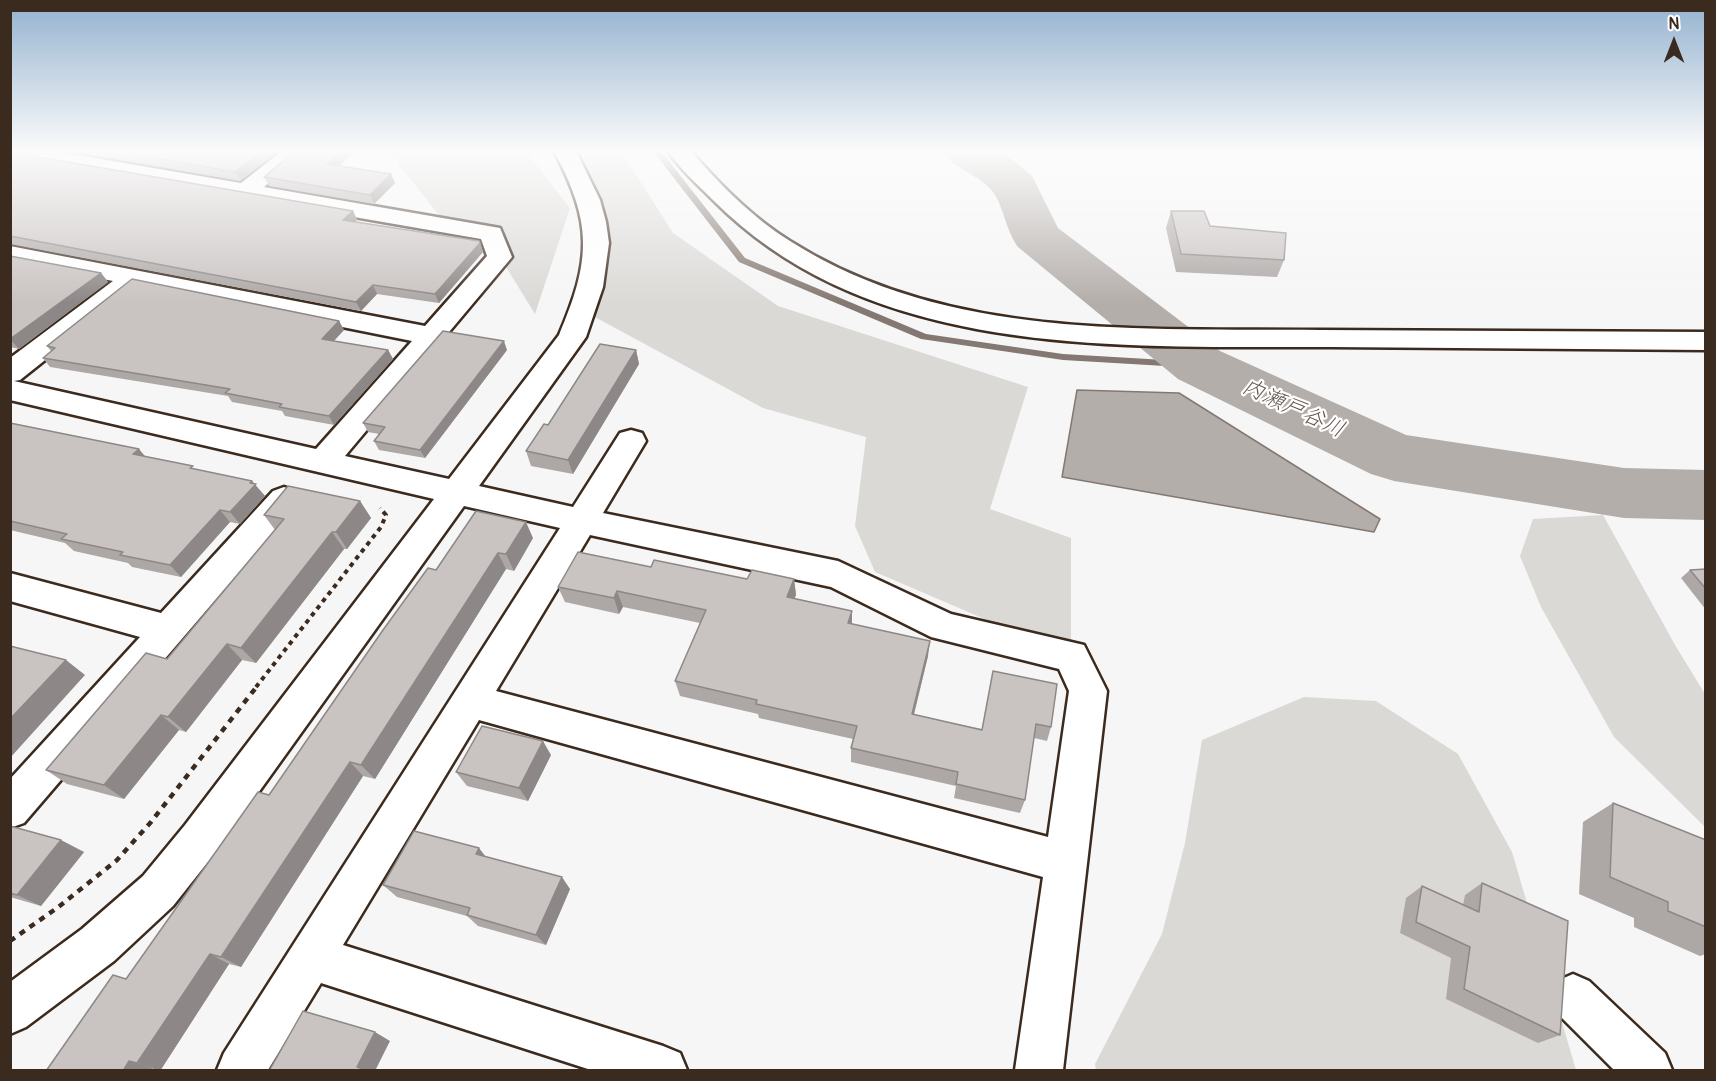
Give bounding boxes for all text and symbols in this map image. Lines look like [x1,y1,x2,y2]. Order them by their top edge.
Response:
north arrow [1644,12,1704,72]
text: N [1669,14,1679,34]
water label: 内瀬戸谷川 [1238,374,1348,444]

